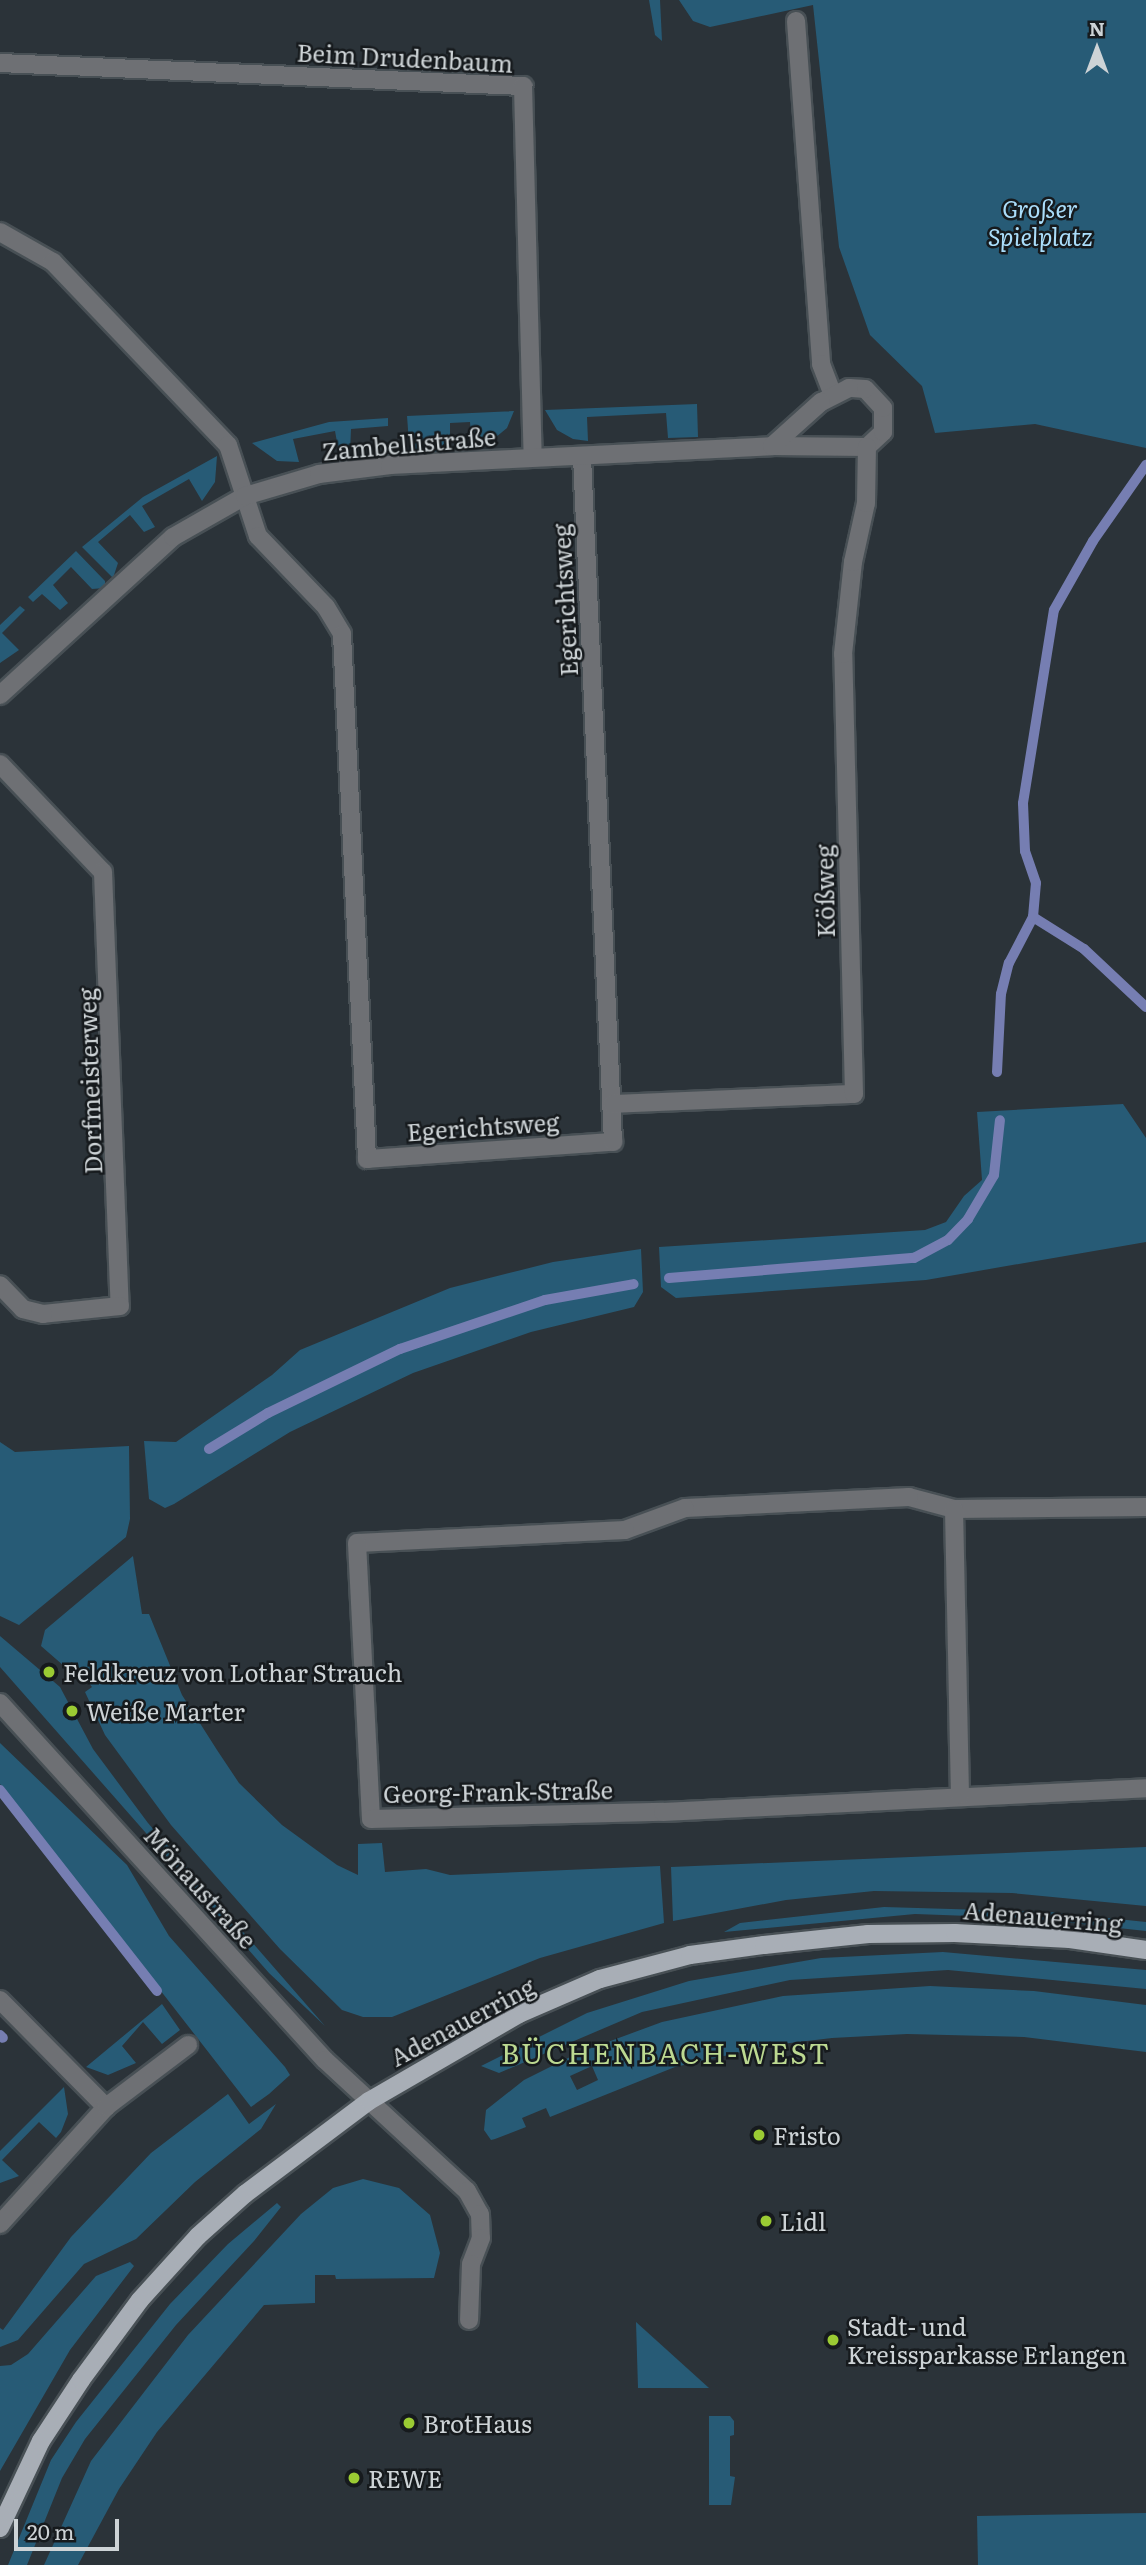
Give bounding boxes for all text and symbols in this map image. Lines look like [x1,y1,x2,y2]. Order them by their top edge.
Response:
north arrow [1062,14,1132,84]
text: N [1089,14,1105,42]
street label: Beim Drudenbaum [296,37,514,77]
park label: Großer Spielplatz [988,194,1092,250]
street label: Zambellistraße [321,421,497,465]
street label: Egerichtsweg [546,523,582,677]
street label: Kößweg [809,844,839,938]
street label: Dorfmeisterweg [71,987,107,1175]
street label: Egerichtsweg [406,1106,560,1146]
place label: Feldkreuz von Lothar Strauch [63,1658,402,1686]
marker: Feldkreuz von Lothar Strauch [41,1664,57,1680]
place label: Weiße Marter [86,1697,245,1725]
marker: Weiße Marter [64,1703,80,1719]
street label: Georg-Frank-Straße [383,1775,613,1807]
street label: Mönaustraße [139,1820,263,1954]
street label: Adenauerring [962,1895,1124,1937]
street label: Adenauerring [385,1971,539,2071]
district label: BÜCHENBACH-WEST [503,2035,829,2069]
place label: Fristo [773,2121,841,2149]
marker: Fristo [751,2127,767,2143]
place label: Lidl [780,2207,826,2235]
marker: Lidl [758,2213,774,2229]
place label: Stadt- und Kreissparkasse Erlangen [847,2312,1127,2368]
marker: Stadt- und Kreissparkasse Erlangen [825,2332,841,2348]
place label: BrotHaus [423,2409,532,2437]
marker: BrotHaus [401,2415,417,2431]
place label: REWE [368,2464,442,2492]
marker: REWE [346,2470,362,2486]
scale bar [18,2506,122,2550]
text: 20 m [27,2515,74,2546]

